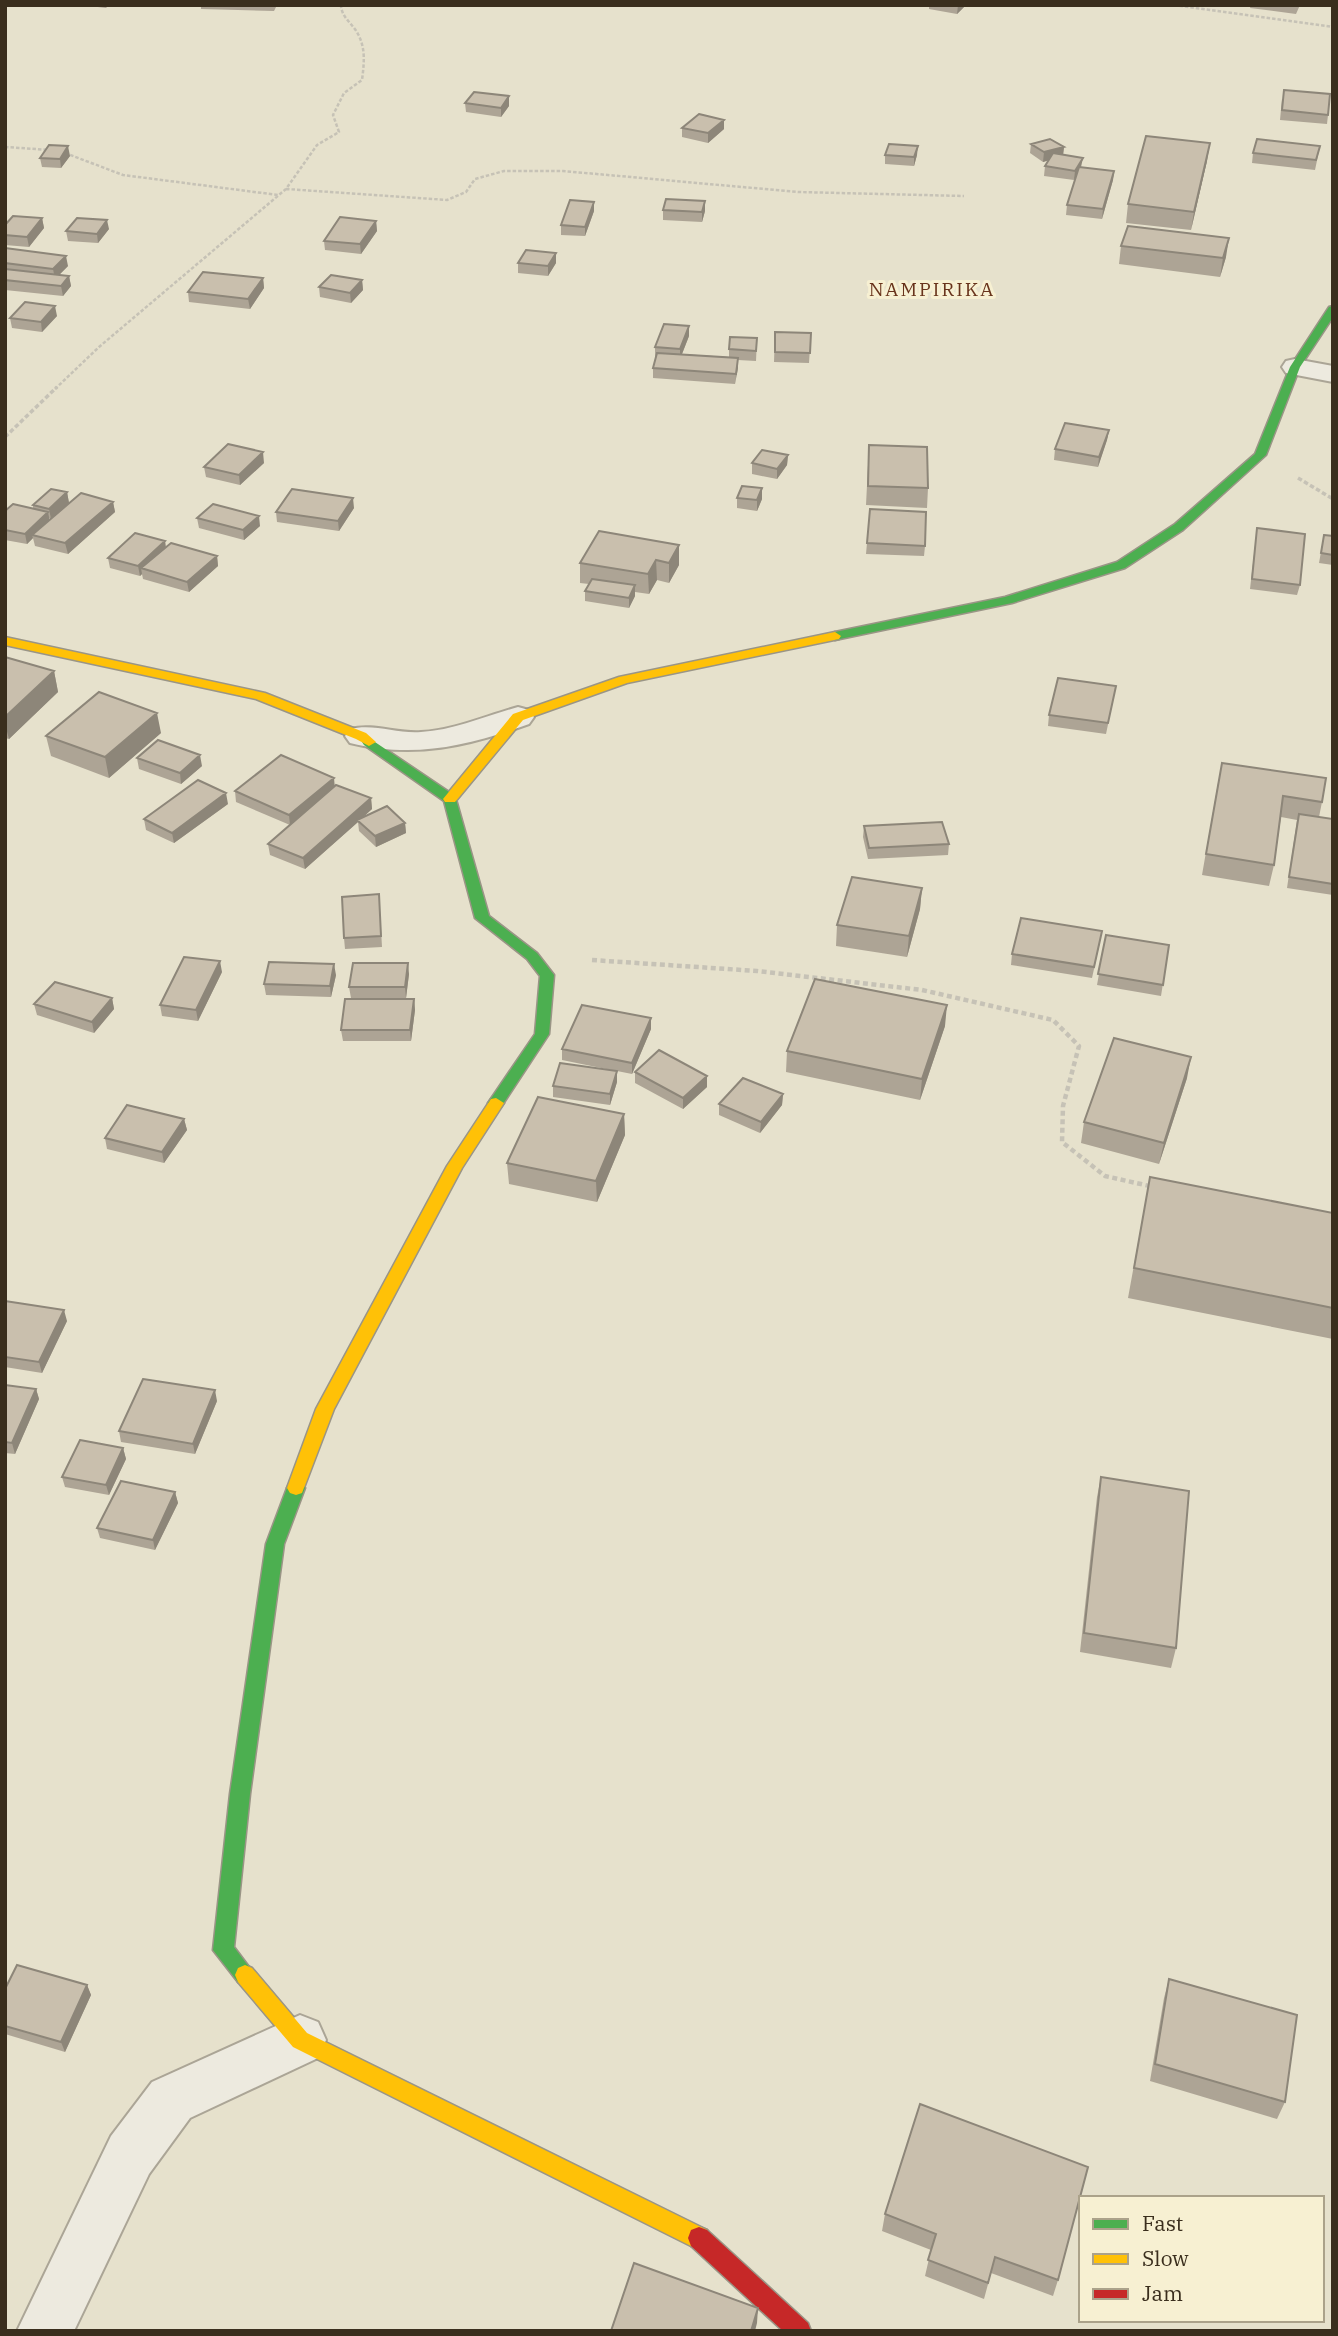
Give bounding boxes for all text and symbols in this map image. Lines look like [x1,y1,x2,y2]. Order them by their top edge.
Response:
district label: NAMPIRIKA [869,277,995,301]
legend [1079,2196,1324,2322]
text: Fast [1142,2209,1183,2237]
text: Slow [1142,2244,1189,2272]
text: Jam [1142,2279,1183,2307]

